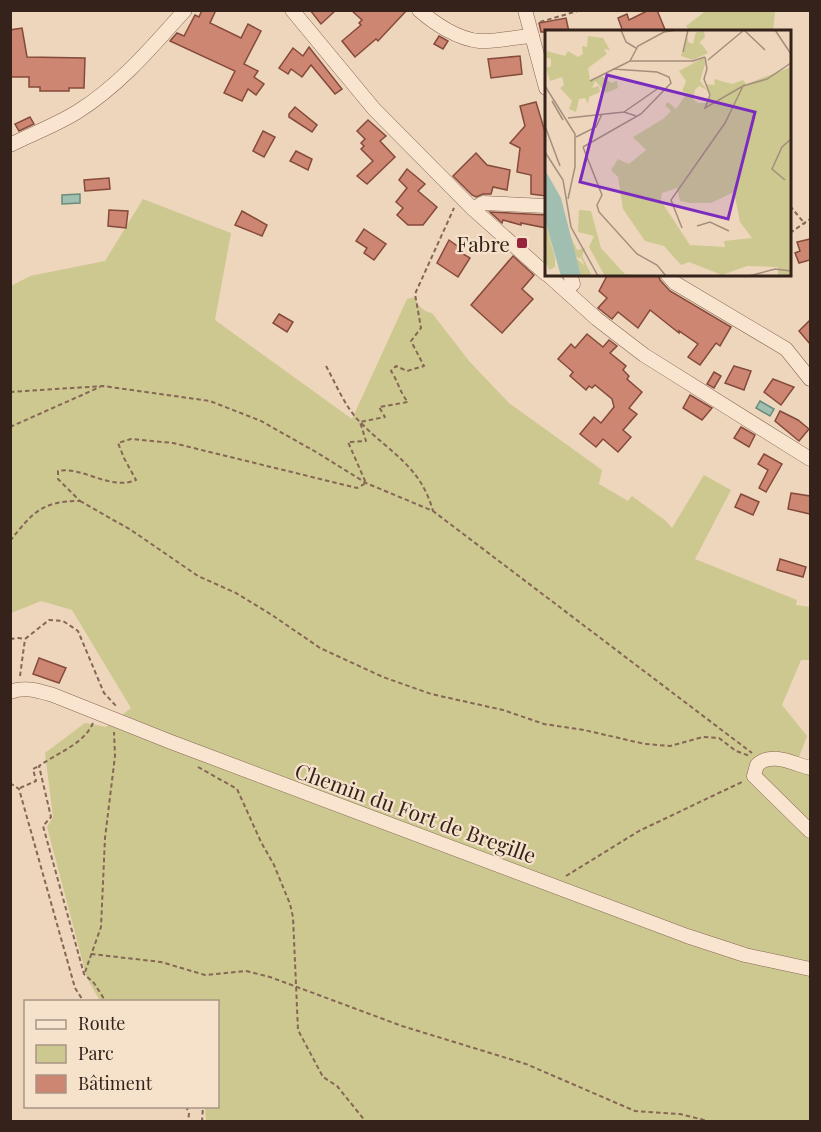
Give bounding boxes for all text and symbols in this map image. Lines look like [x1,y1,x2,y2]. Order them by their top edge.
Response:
inset map [545,30,791,276]
place label: Fabre [457,229,510,257]
marker: Fabre [515,236,529,250]
street label: Chemin du Fort de Bregille [292,755,540,869]
legend [24,1000,219,1108]
text: Route [78,1011,125,1035]
text: Parc [78,1041,114,1065]
text: Bâtiment [78,1071,153,1095]

